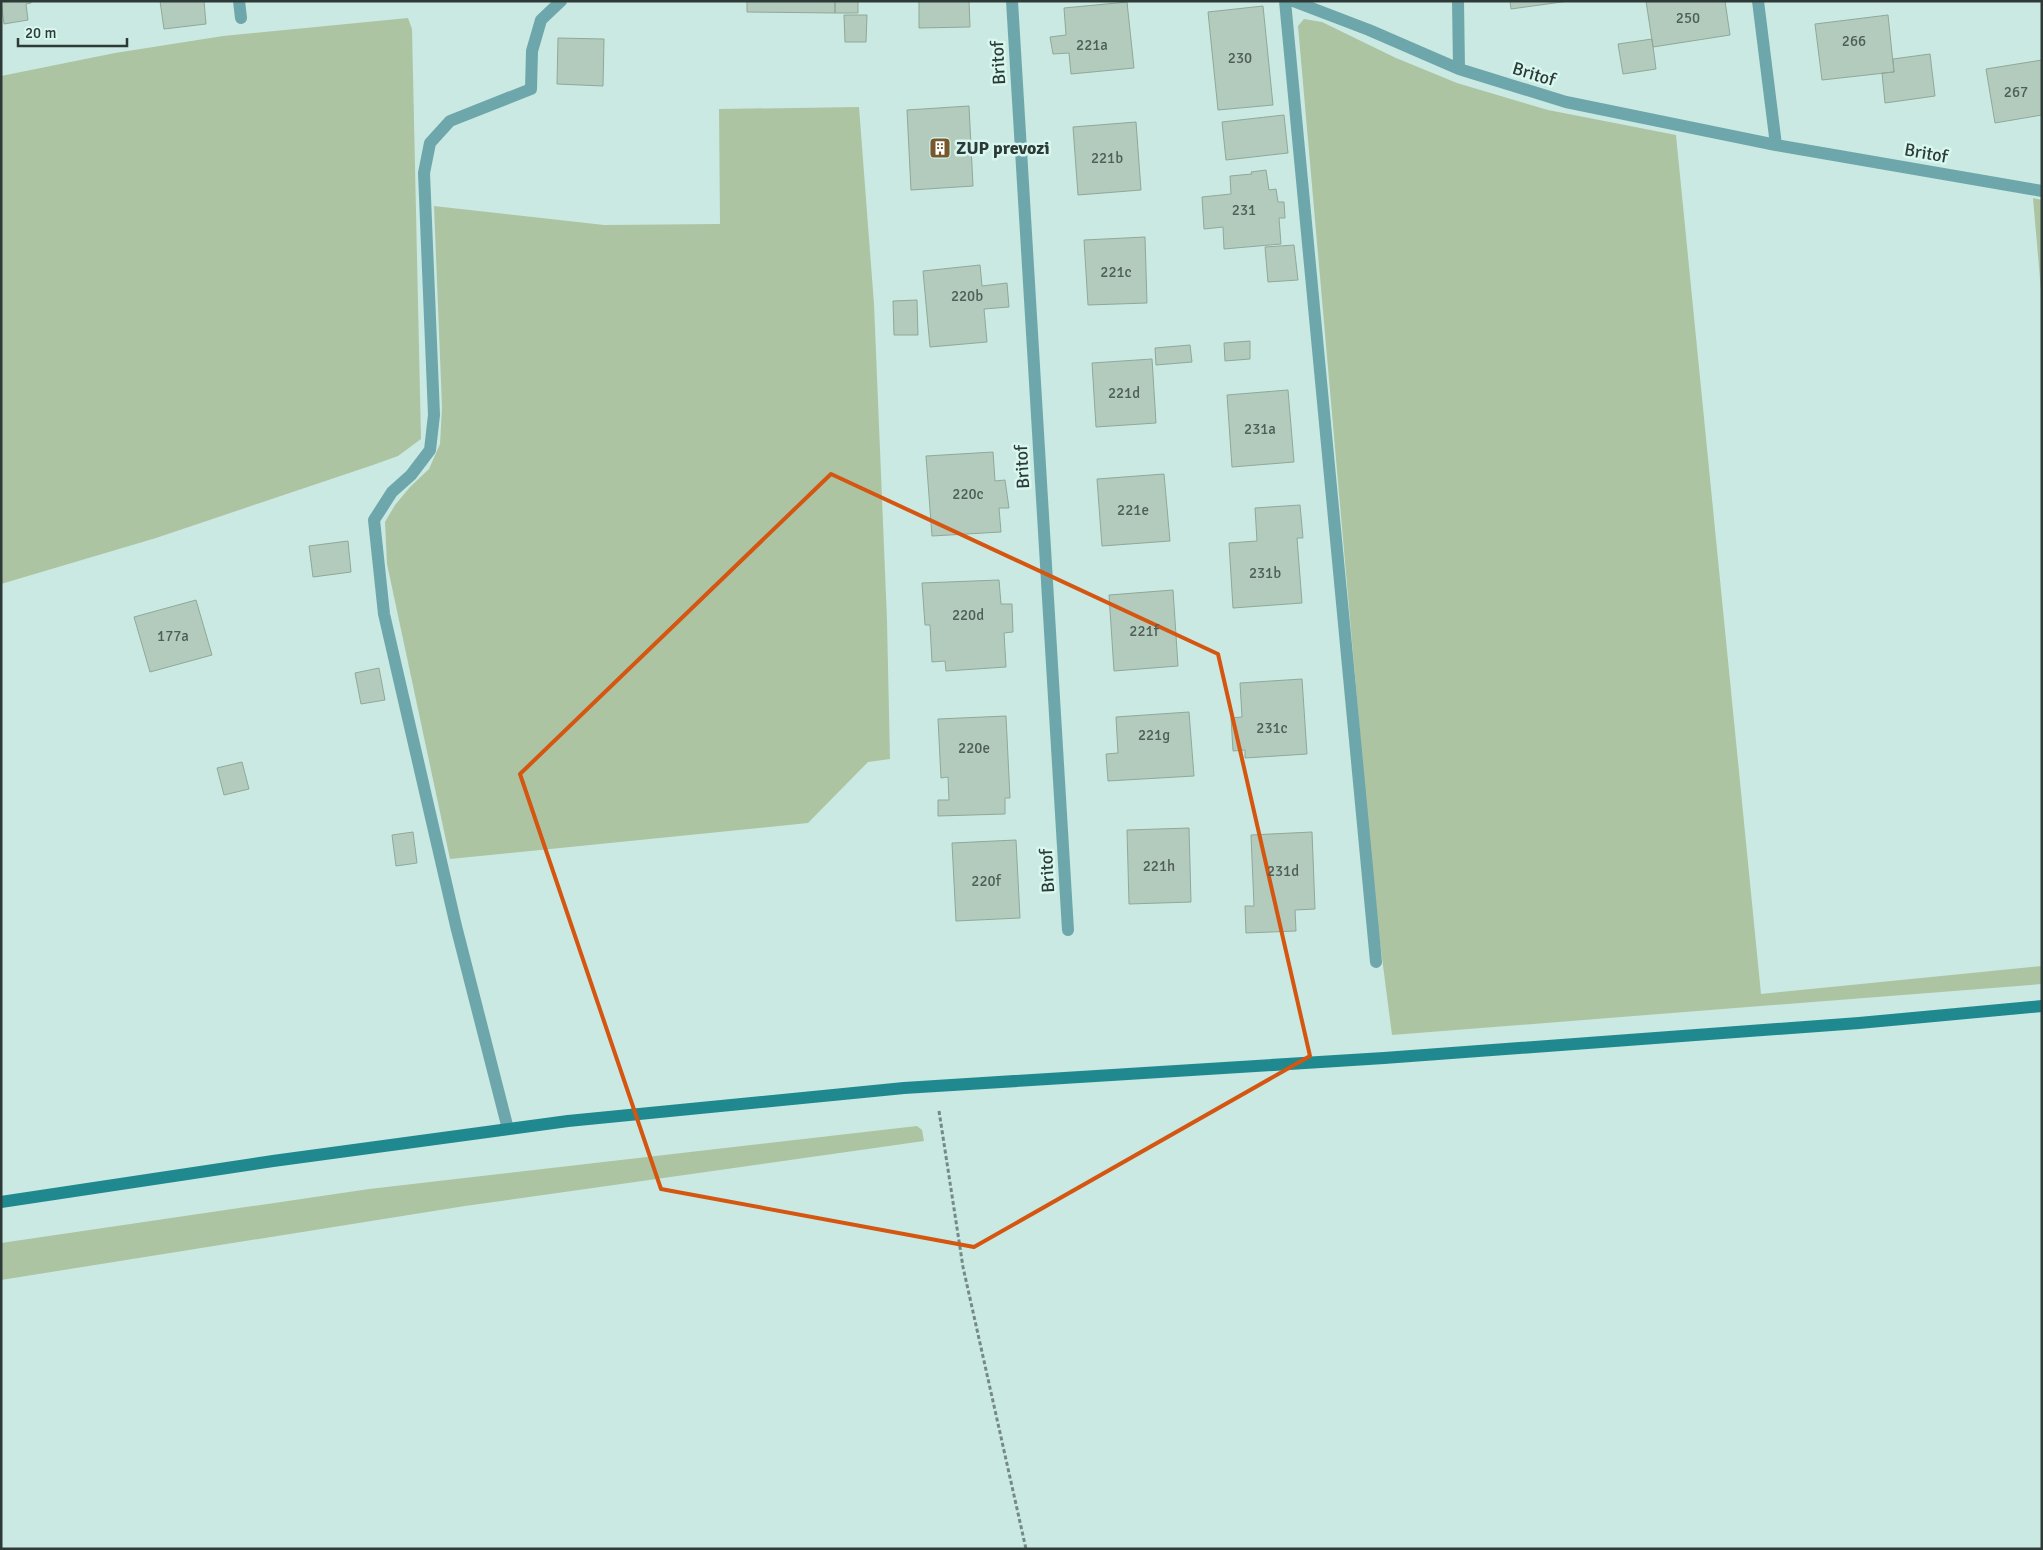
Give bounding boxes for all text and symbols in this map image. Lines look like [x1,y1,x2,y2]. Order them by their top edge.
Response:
house number: 250 [1676,9,1700,27]
scale bar [18,15,126,47]
text: 20 m [25,24,56,42]
house number: 266 [1842,32,1866,50]
house number: 221a [1076,36,1108,54]
street label: Britof [986,40,1010,85]
house number: 230 [1228,49,1252,67]
street label: Britof [1510,57,1559,91]
house number: 267 [2004,83,2028,101]
building icon: ZUP prevozi [928,136,952,160]
place label: ZUP prevozi [956,137,1050,159]
street label: Britof [1903,138,1950,168]
house number: 221b [1091,149,1123,167]
house number: 231 [1232,201,1256,219]
house number: 221c [1100,263,1132,281]
house number: 220b [951,287,983,305]
house number: 221d [1108,384,1140,402]
house number: 231a [1244,420,1276,438]
street label: Britof [1010,444,1034,489]
house number: 220c [952,485,984,503]
house number: 221e [1117,501,1149,519]
house number: 231b [1249,564,1281,582]
house number: 220d [952,606,984,624]
house number: 221f [1129,622,1160,640]
house number: 177a [157,627,189,645]
house number: 231c [1256,719,1288,737]
house number: 221g [1138,726,1170,744]
house number: 220e [958,739,990,757]
street label: Britof [1035,848,1059,893]
house number: 221h [1143,857,1175,875]
house number: 231d [1267,862,1299,880]
house number: 220f [971,872,1002,890]

